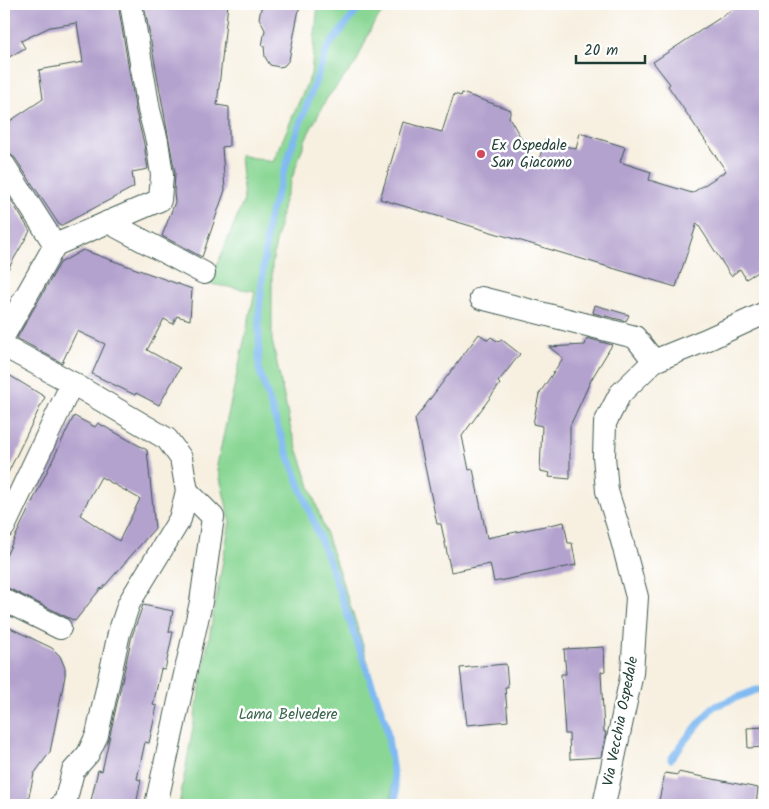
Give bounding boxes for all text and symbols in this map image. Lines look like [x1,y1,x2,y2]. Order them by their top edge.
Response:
scale bar [576,32,645,64]
text: 20 m [584,39,618,63]
place label: Ex Ospedale San Giacomo [491,134,572,175]
marker: Ex Ospedale San Giacomo [475,148,487,160]
street label: Via Vecchia Ospedale [597,654,645,788]
park label: Lama Belvedere [238,703,338,727]

